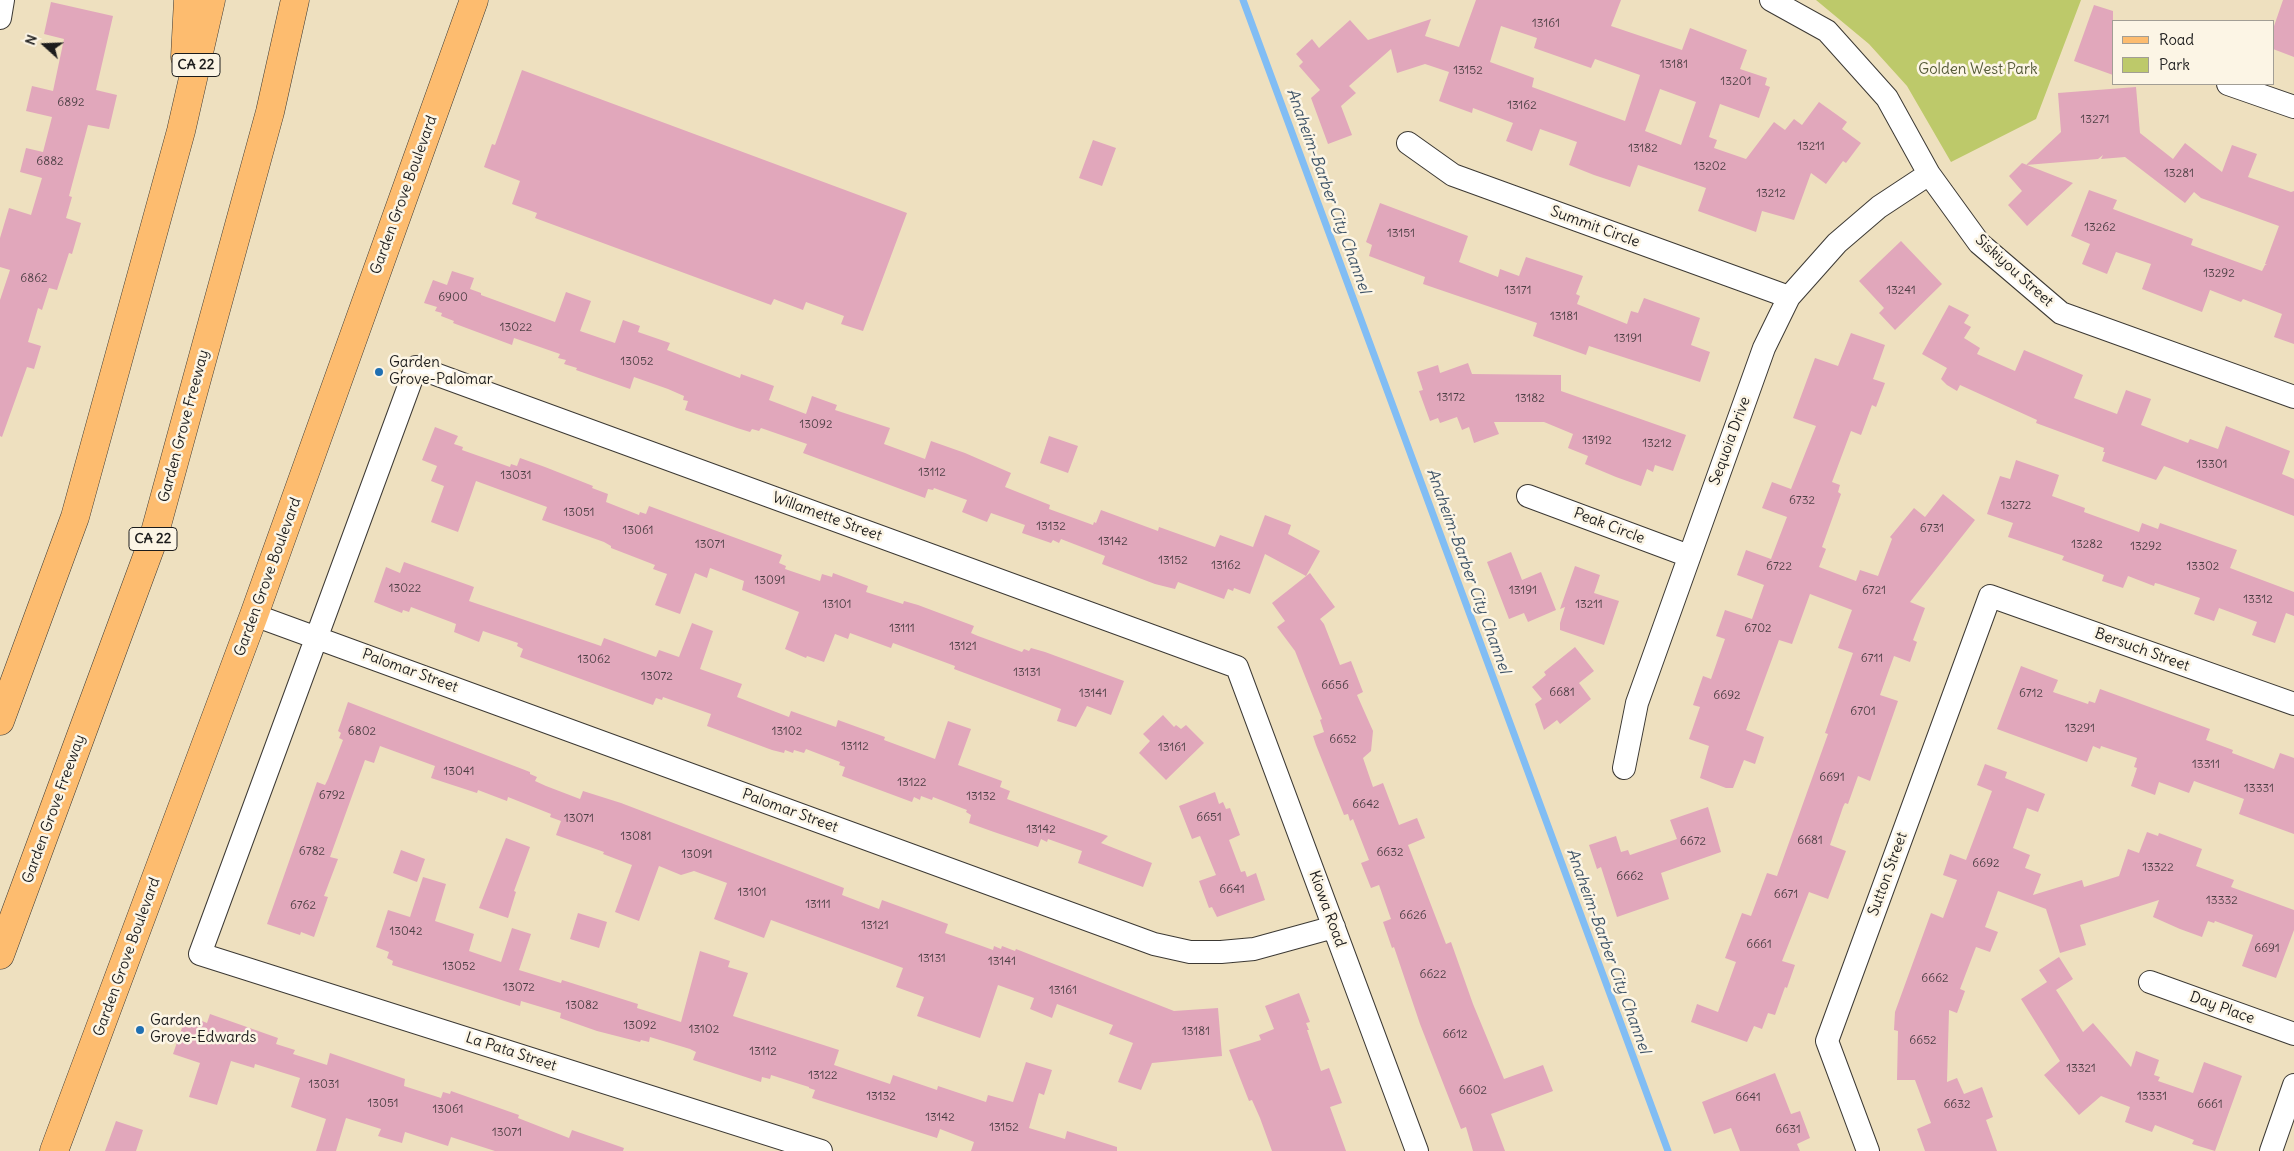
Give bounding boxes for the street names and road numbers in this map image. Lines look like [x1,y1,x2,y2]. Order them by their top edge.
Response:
road number: CA 22 [172,54,220,76]
street label: Garden Grove Boulevard [367,113,441,277]
street label: Summit Circle [1548,203,1642,251]
street label: Siskiyou Street [1971,231,2057,311]
street label: Garden Grove Freeway [155,348,213,504]
street label: Sequoia Drive [1706,394,1754,488]
street label: Willamette Street [770,489,884,545]
street label: Garden Grove Boulevard [231,495,305,659]
street label: Peak Circle [1571,504,1647,548]
road number: CA 22 [129,528,177,550]
street label: Bersuch Street [2092,625,2192,675]
street label: Palomar Street [360,645,460,697]
street label: Garden Grove Freeway [19,732,89,886]
street label: Palomar Street [740,785,840,837]
street label: Sutton Street [1865,830,1911,918]
street label: Kiowa Road [1305,868,1349,950]
street label: Garden Grove Boulevard [90,875,164,1039]
street label: Day Place [2187,988,2257,1028]
street label: La Pata Street [463,1029,559,1075]

